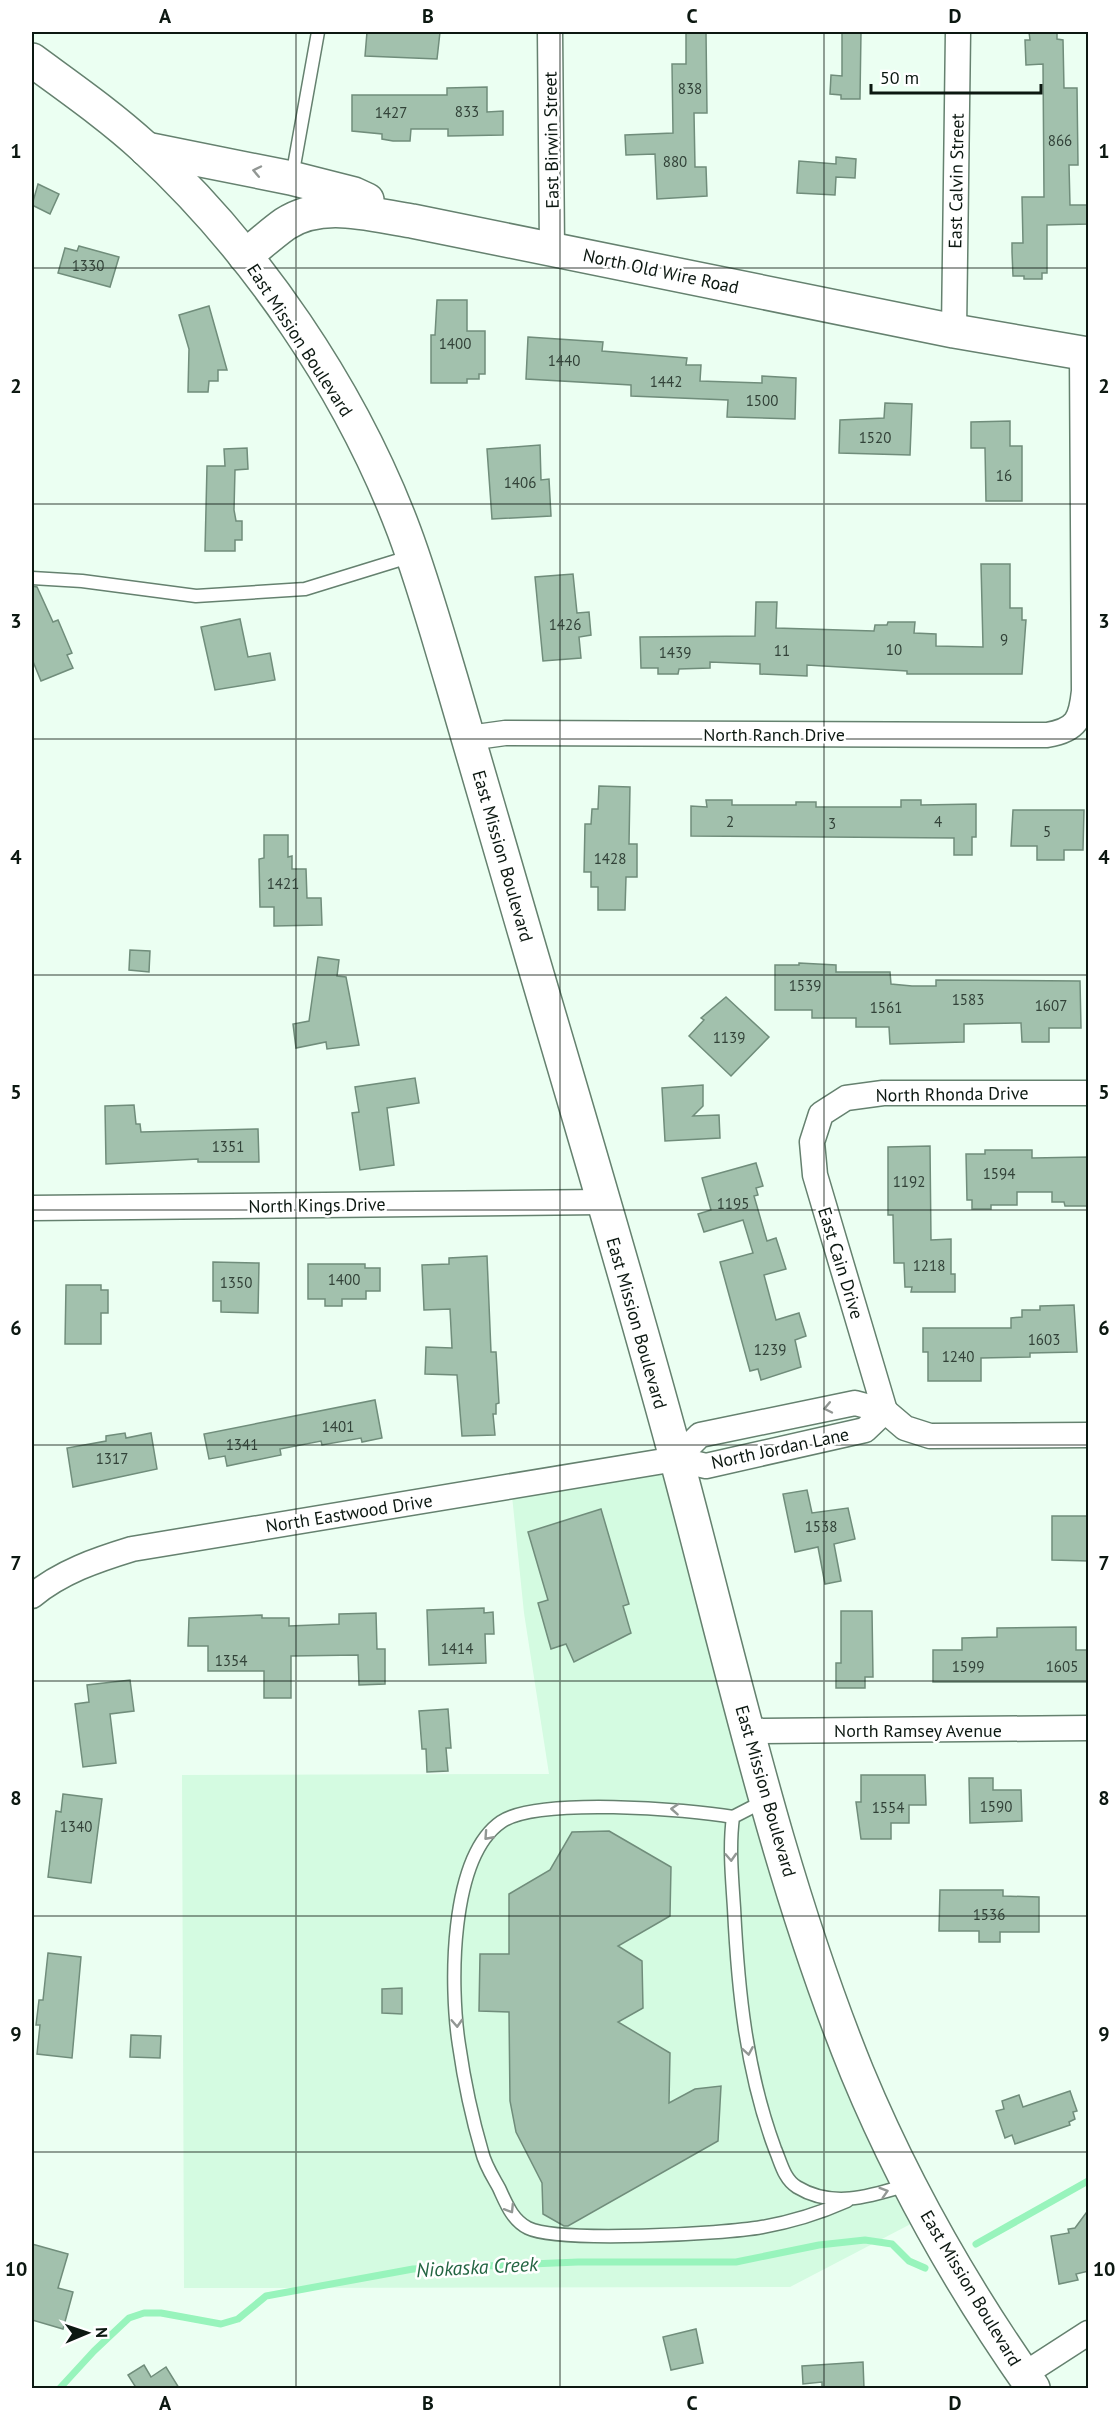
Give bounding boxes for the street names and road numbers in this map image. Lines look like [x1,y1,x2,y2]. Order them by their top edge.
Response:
street label: East Birwin Street [538,71,564,209]
street label: East Calvin Street [943,113,969,249]
street label: North Old Wire Road [581,243,741,299]
street label: East Mission Boulevard [242,259,358,421]
street label: North Ranch Drive [703,723,845,746]
street label: East Mission Boulevard [467,767,539,945]
street label: North Rhonda Drive [875,1081,1029,1107]
street label: North Kings Drive [248,1192,386,1218]
street label: East Cain Drive [813,1204,869,1322]
street label: East Mission Boulevard [601,1234,673,1412]
street label: North Jordan Lane [709,1422,851,1474]
street label: North Eastwood Drive [264,1488,434,1538]
street label: East Mission Boulevard [730,1702,802,1880]
street label: North Ramsey Avenue [834,1719,1002,1742]
street label: East Mission Boulevard [915,2206,1027,2370]

